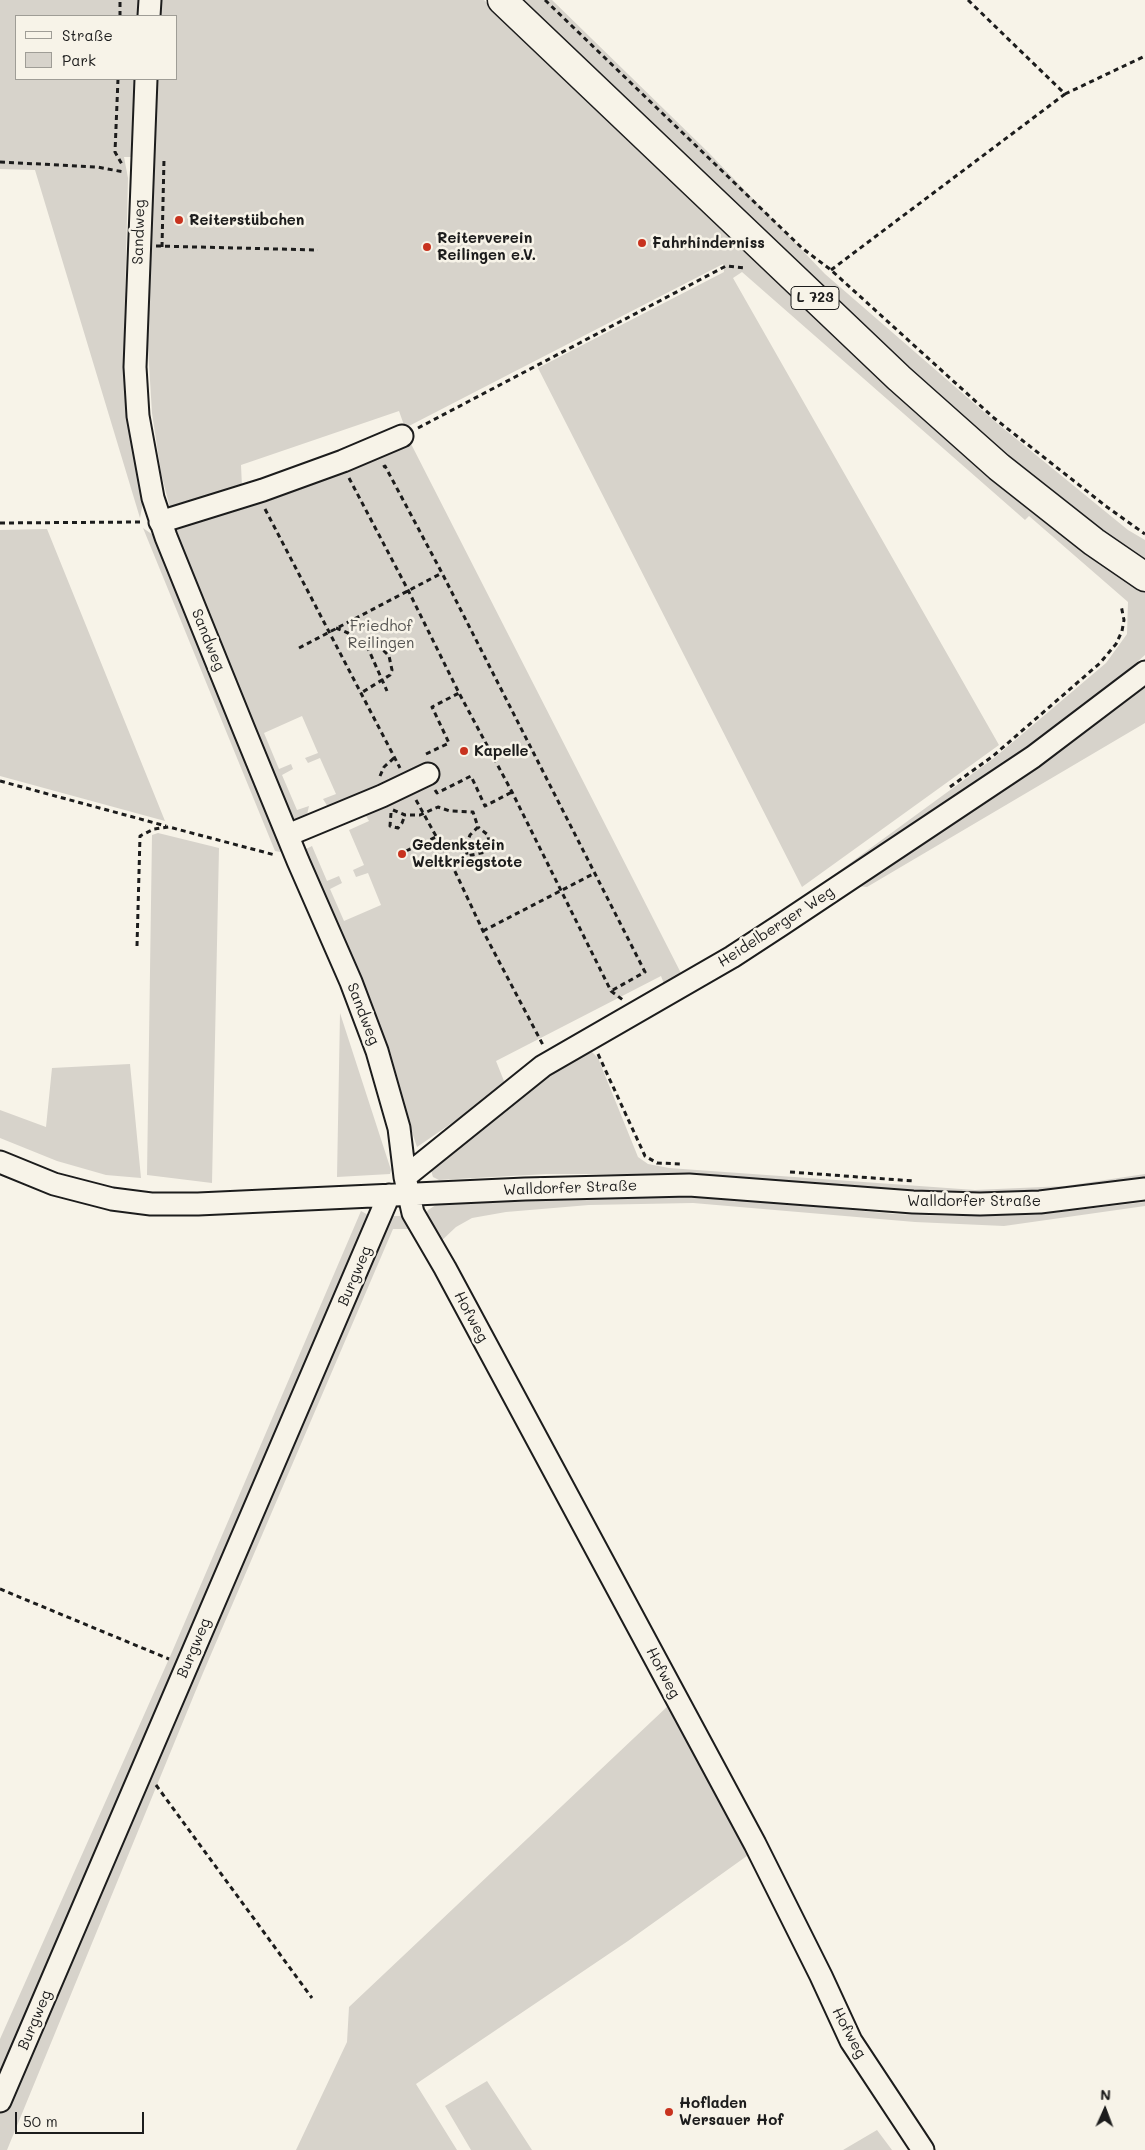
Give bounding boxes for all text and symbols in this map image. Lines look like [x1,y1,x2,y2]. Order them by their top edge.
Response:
legend [15,15,178,80]
text: Straße [62,25,113,45]
text: Park [62,50,96,70]
street label: Sandweg [129,199,149,265]
place label: Reiterstübchen [189,211,304,229]
marker: Reiterstübchen [173,214,185,226]
place label: Reiterverein Reilingen e.V. [437,229,536,264]
place label: Fahrhinderniss [652,234,765,252]
marker: Fahrhinderniss [636,237,648,249]
marker: Reiterverein Reilingen e.V. [421,241,433,253]
road number: L 723 [791,286,839,310]
street label: Sandweg [187,606,229,674]
park label: Friedhof Reilingen [348,617,414,652]
place label: Kapelle [474,742,529,760]
marker: Kapelle [458,745,470,757]
place label: Gedenkstein Weltkriegstote [412,836,522,871]
marker: Gedenkstein Weltkriegstote [396,848,408,860]
street label: Heidelberger Weg [715,883,837,971]
street label: Sandweg [343,980,383,1048]
street label: Walldorfer Straße [503,1177,637,1199]
street label: Walldorfer Straße [907,1192,1041,1210]
street label: Burgweg [334,1243,376,1309]
street label: Hofweg [450,1288,492,1346]
street label: Burgweg [173,1615,215,1681]
street label: Hofweg [642,1644,684,1702]
street label: Burgweg [14,1987,56,2053]
street label: Hofweg [828,2004,870,2062]
north arrow [1080,2085,1130,2135]
text: N [1100,2085,1111,2104]
place label: Hofladen Wersauer Hof [679,2094,784,2129]
scale bar [18,2102,146,2134]
marker: Hofladen Wersauer Hof [663,2106,675,2118]
text: 50 m [23,2111,58,2131]

